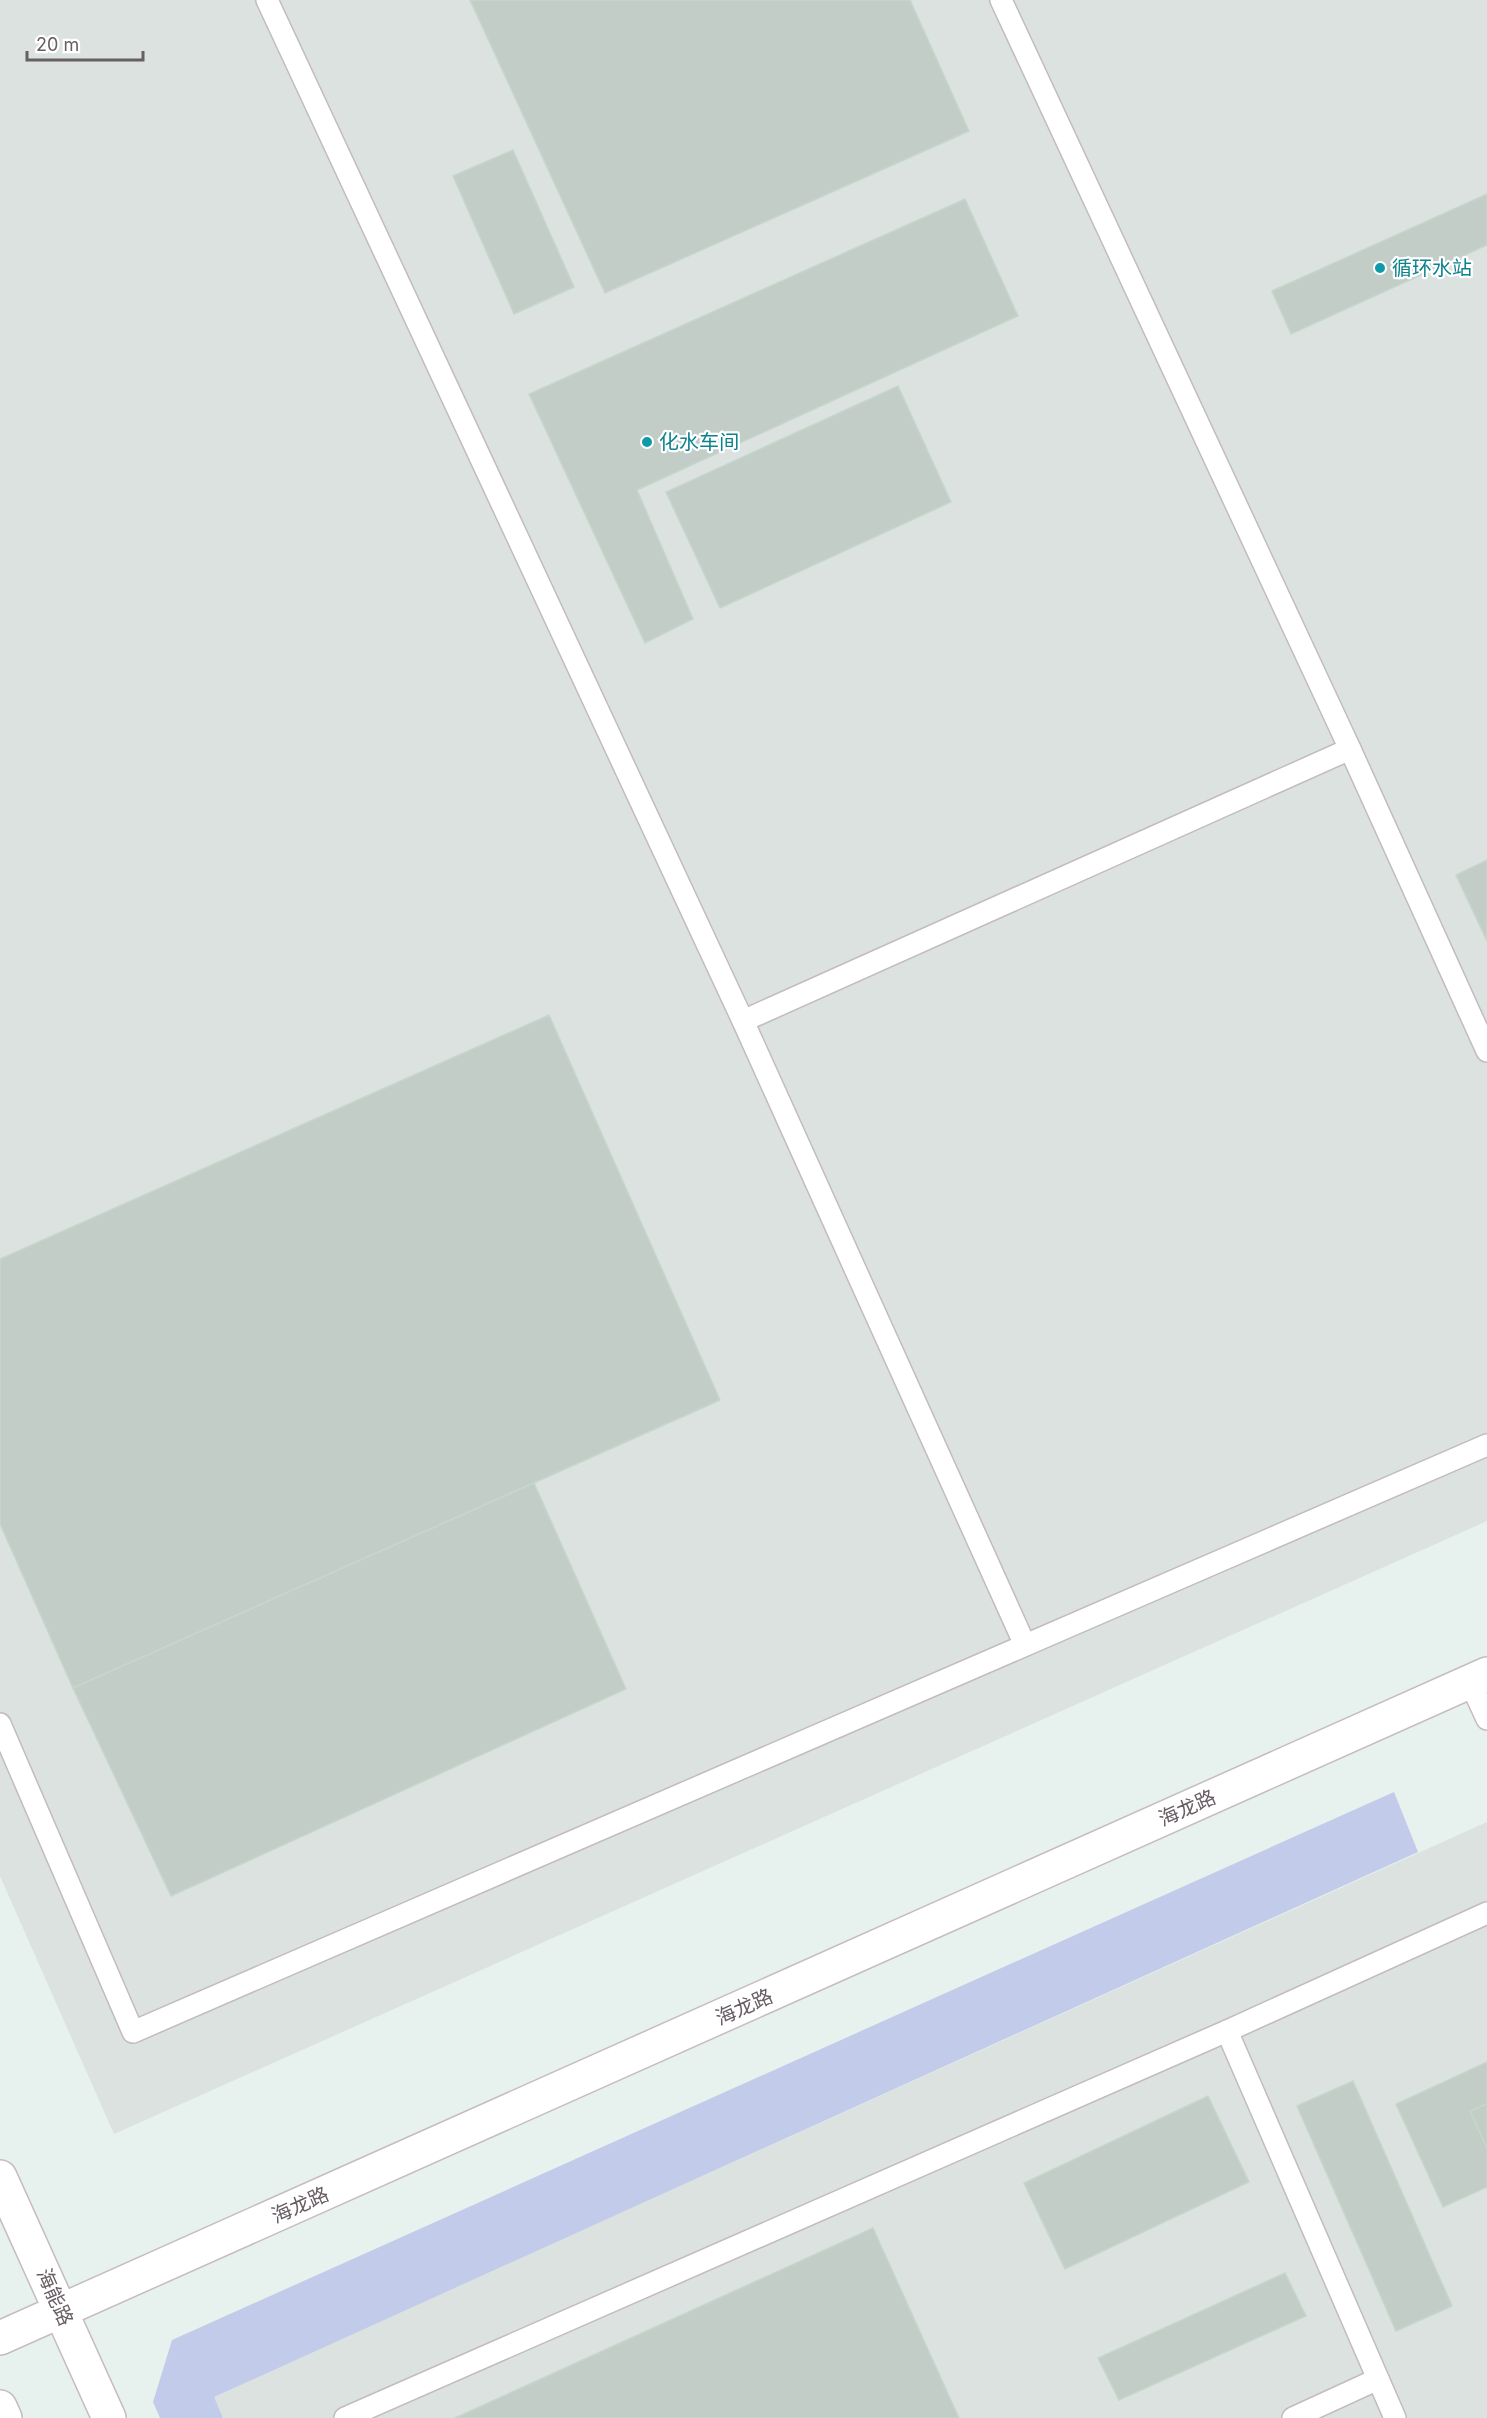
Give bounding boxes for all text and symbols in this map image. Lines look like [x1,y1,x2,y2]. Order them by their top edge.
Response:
scale bar [27,24,142,62]
text: 20 m [36,34,79,55]
place label: 循环水站 [1392,256,1472,280]
marker: 循环水站 [1373,261,1387,275]
place label: 化水车间 [659,430,739,454]
marker: 化水车间 [640,435,654,449]
street label: 海龙路 [1155,1785,1219,1831]
street label: 海龙路 [712,1984,776,2030]
street label: 海龙路 [268,2182,332,2228]
street label: 海能路 [32,2265,78,2329]

